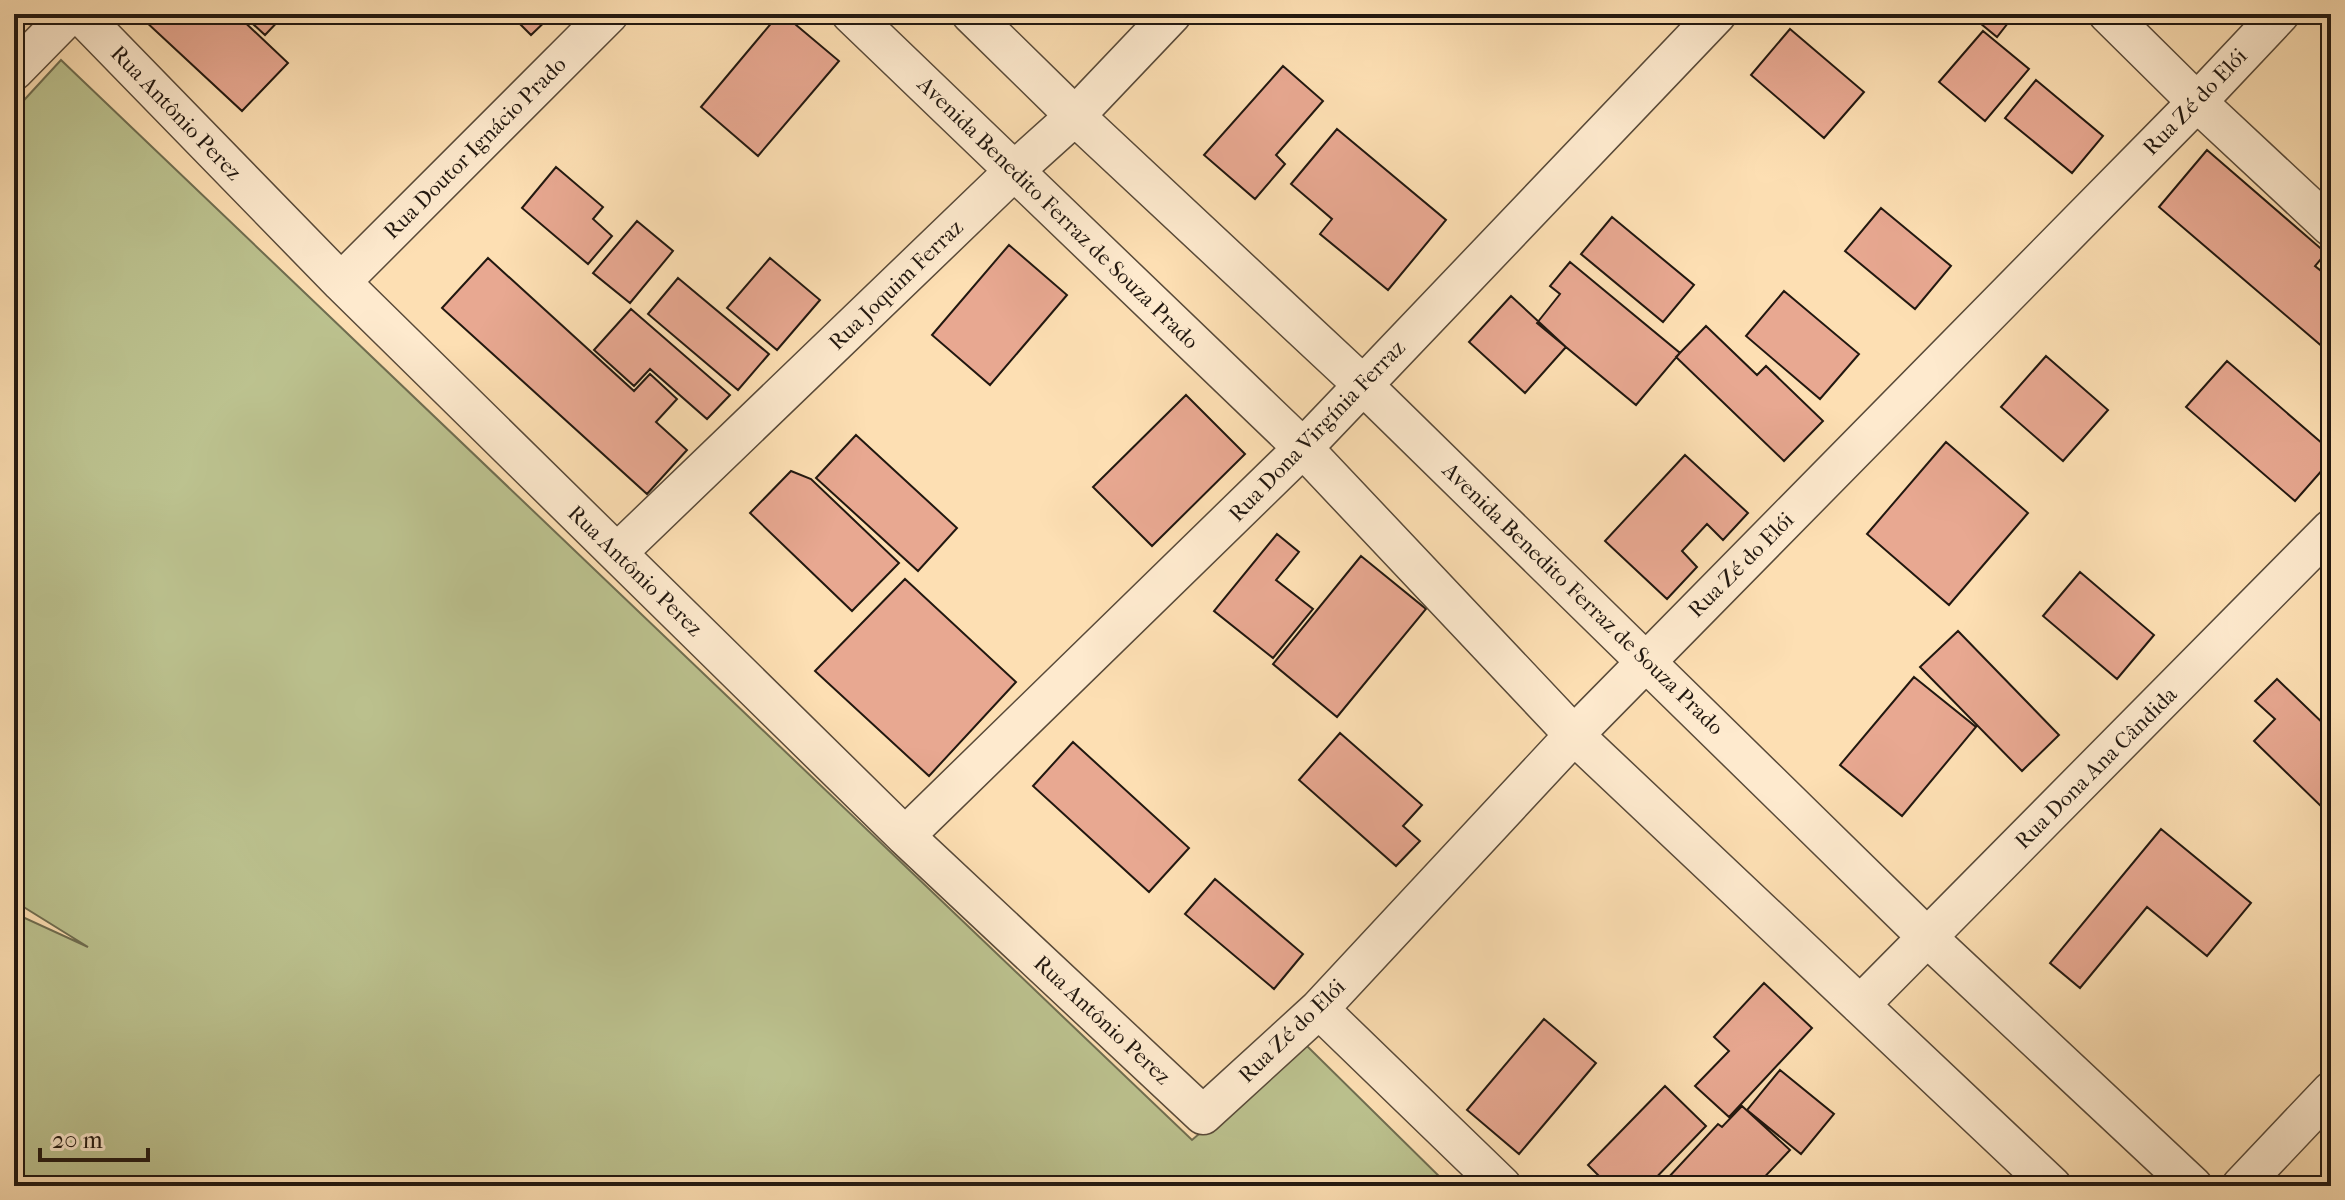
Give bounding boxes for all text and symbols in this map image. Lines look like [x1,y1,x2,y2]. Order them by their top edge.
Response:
street label: Rua Antônio Perez [105,40,247,186]
street label: Rua Zé do Elói [2138,43,2253,161]
street label: Rua Doutor Ignácio Prado [378,51,572,245]
street label: Avenida Benedito Ferraz de Souza Prado [911,71,1204,355]
street label: Rua Joquim Ferraz [823,214,969,356]
street label: Rua Dona Virgínia Ferraz [1224,335,1411,527]
street label: Avenida Benedito Ferraz de Souza Prado [1436,457,1729,741]
street label: Rua Antônio Perez [562,500,708,642]
street label: Rua Zé do Elói [1683,507,1799,623]
street label: Rua Dona Ana Cândida [2010,681,2183,854]
street label: Rua Antônio Perez [1028,950,1176,1090]
street label: Rua Zé do Elói [1233,973,1351,1088]
scale bar [40,1112,148,1162]
text: 20 m [52,1126,103,1154]

